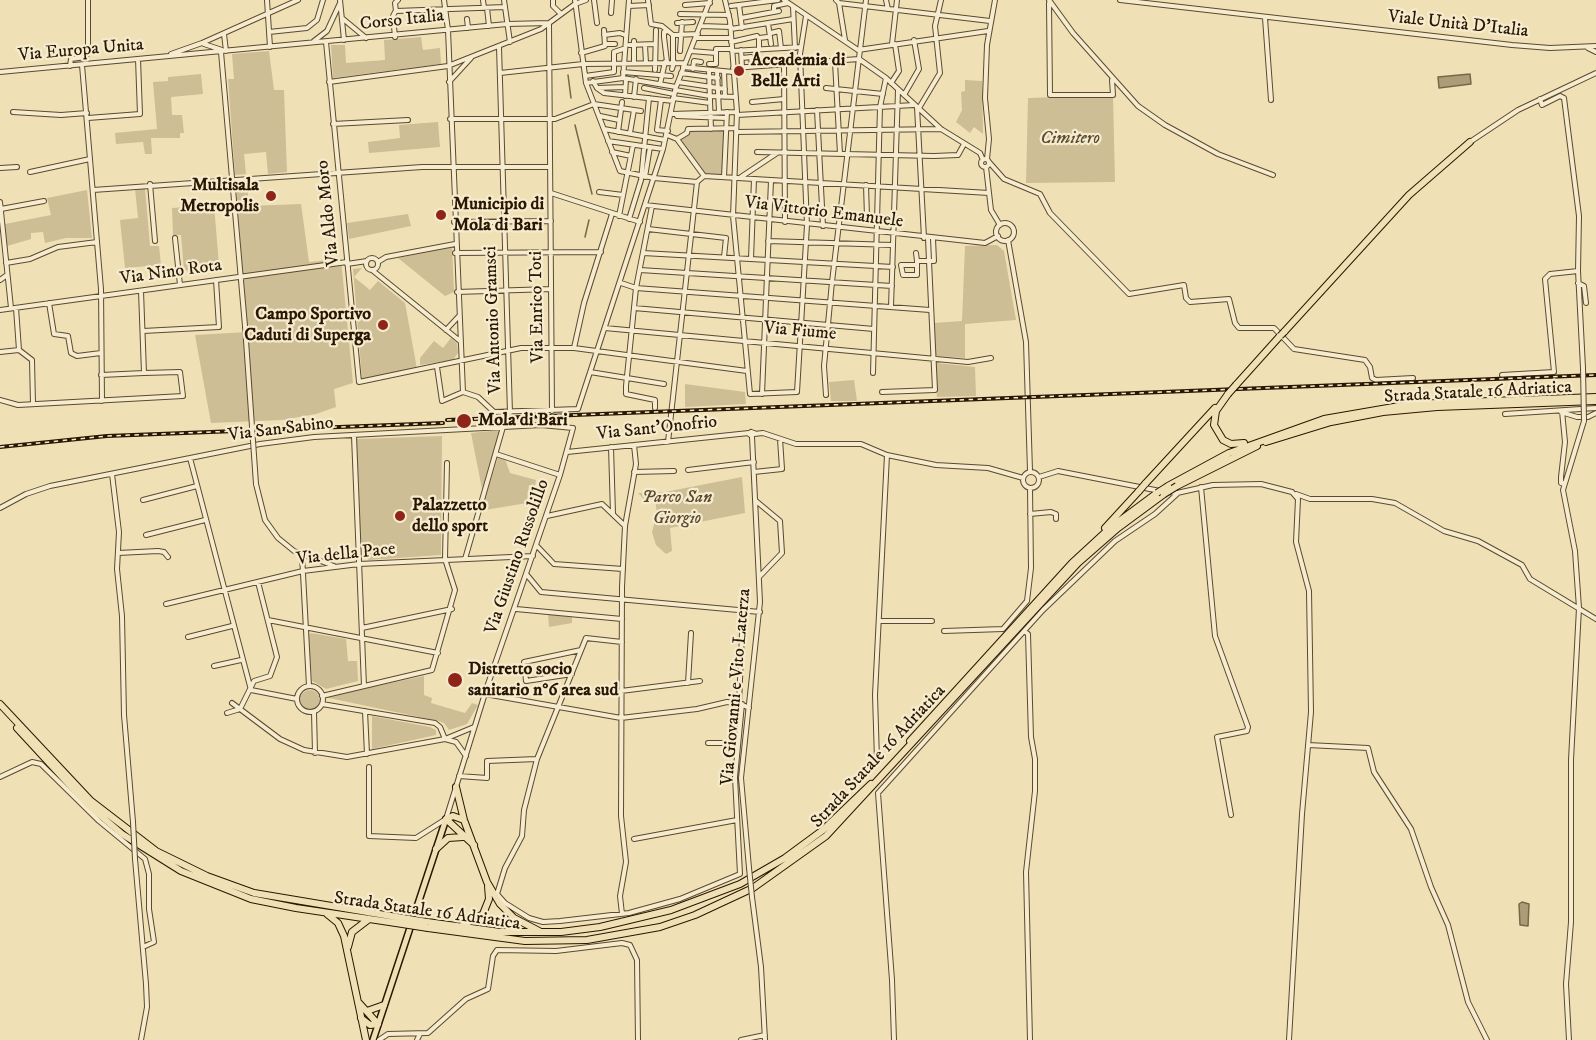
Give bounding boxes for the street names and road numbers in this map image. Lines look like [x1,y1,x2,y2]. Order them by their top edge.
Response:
street label: Corso Italia [359,6,445,36]
street label: Viale Unità D'Italia [1387,7,1529,43]
street label: Via Europa Unita [17,35,145,67]
street label: Via Aldo Moro [313,159,345,267]
street label: Via Vittorio Emanuele [743,193,905,233]
street label: Via Antonio Gramsci [481,246,507,394]
street label: Via Enrico Toti [526,251,550,363]
street label: Via Nino Rota [119,255,223,291]
street label: Via Fiume [763,318,837,346]
street label: Strada Statale 16 Adriatica [1384,377,1572,409]
street label: Via Sant'Onofrio [596,412,718,446]
street label: Via San Sabino [227,413,335,447]
street label: Via Giustino Russolillo [481,477,555,637]
street label: Via della Pace [295,539,397,571]
street label: Via Giovanni e Vito Laterza [718,588,756,786]
street label: Strada Statale 16 Adriatica [807,681,951,833]
street label: Strada Statale 16 Adriatica [332,888,522,936]

